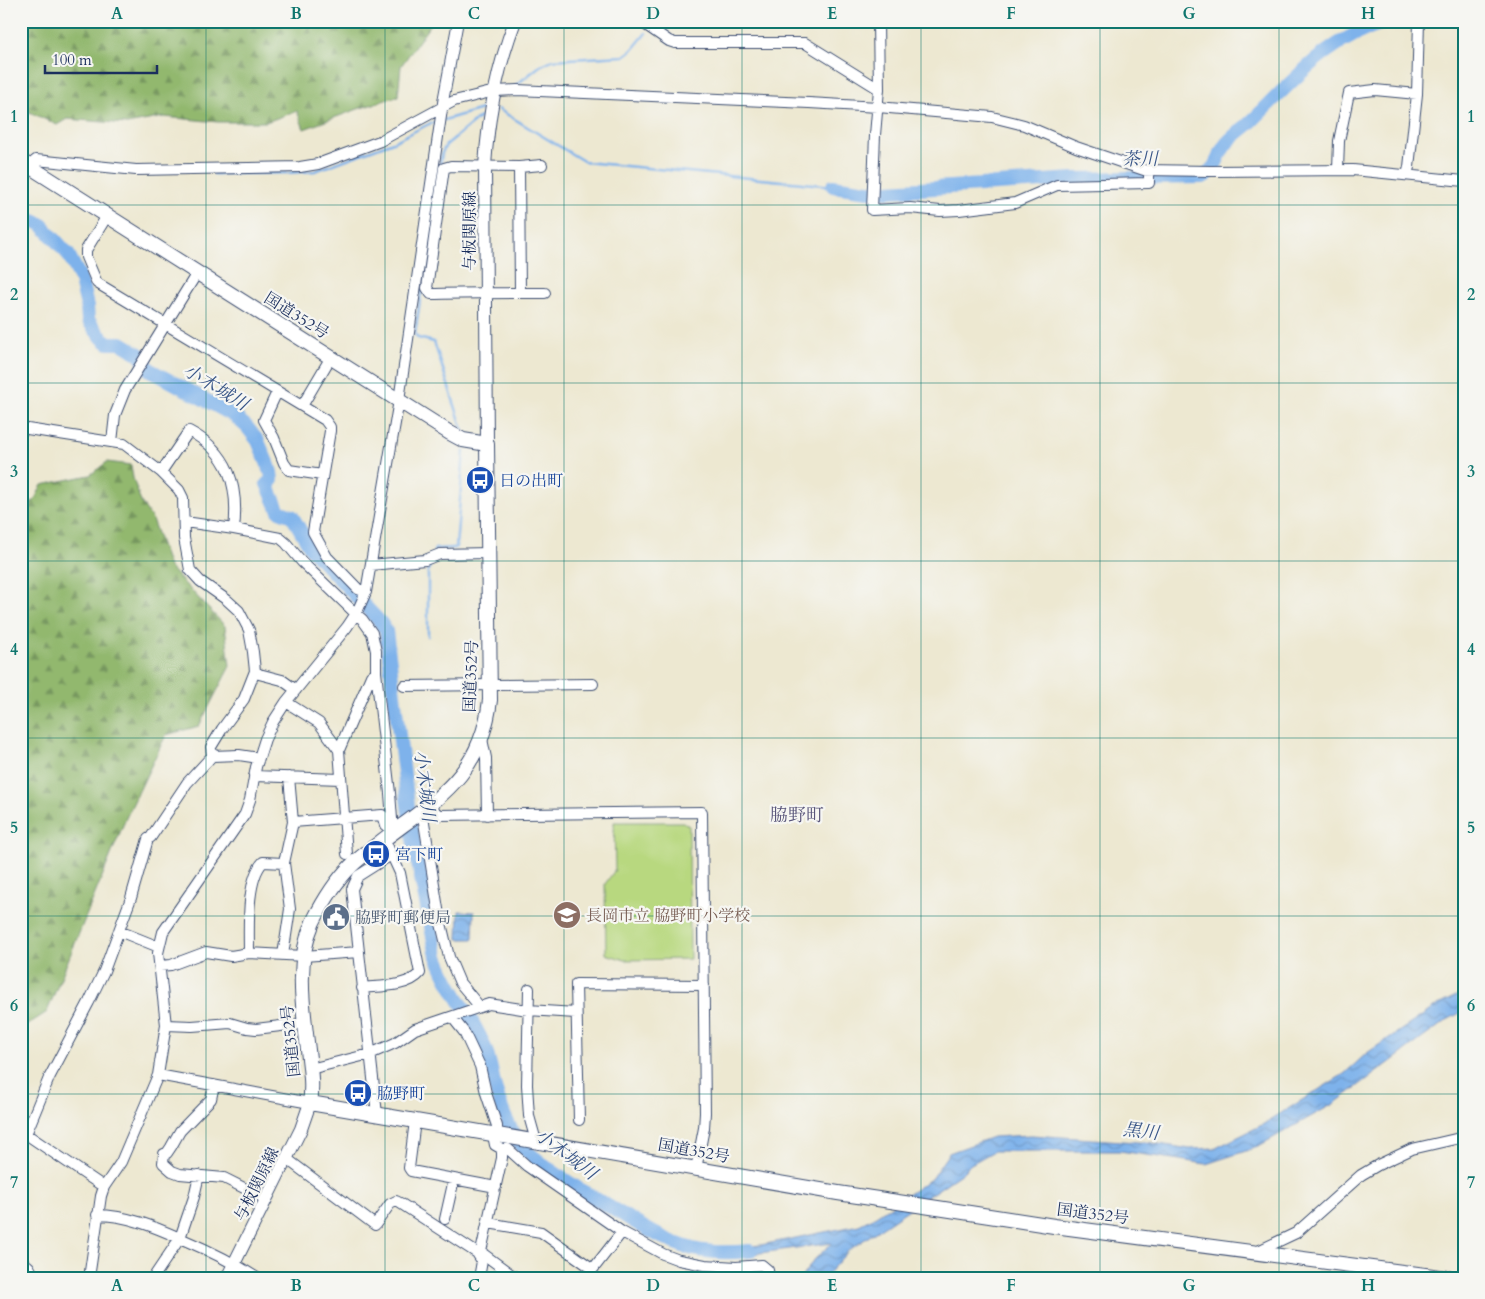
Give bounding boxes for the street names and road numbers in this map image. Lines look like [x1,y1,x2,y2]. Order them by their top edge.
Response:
street label: 与板関原線 [459,191,481,271]
street label: 国道352号 [260,287,333,344]
street label: 国道352号 [459,639,483,713]
street label: 国道352号 [276,1004,306,1078]
street label: 国道352号 [656,1134,731,1168]
street label: 与板関原線 [229,1144,284,1225]
street label: 国道352号 [1056,1199,1130,1229]

